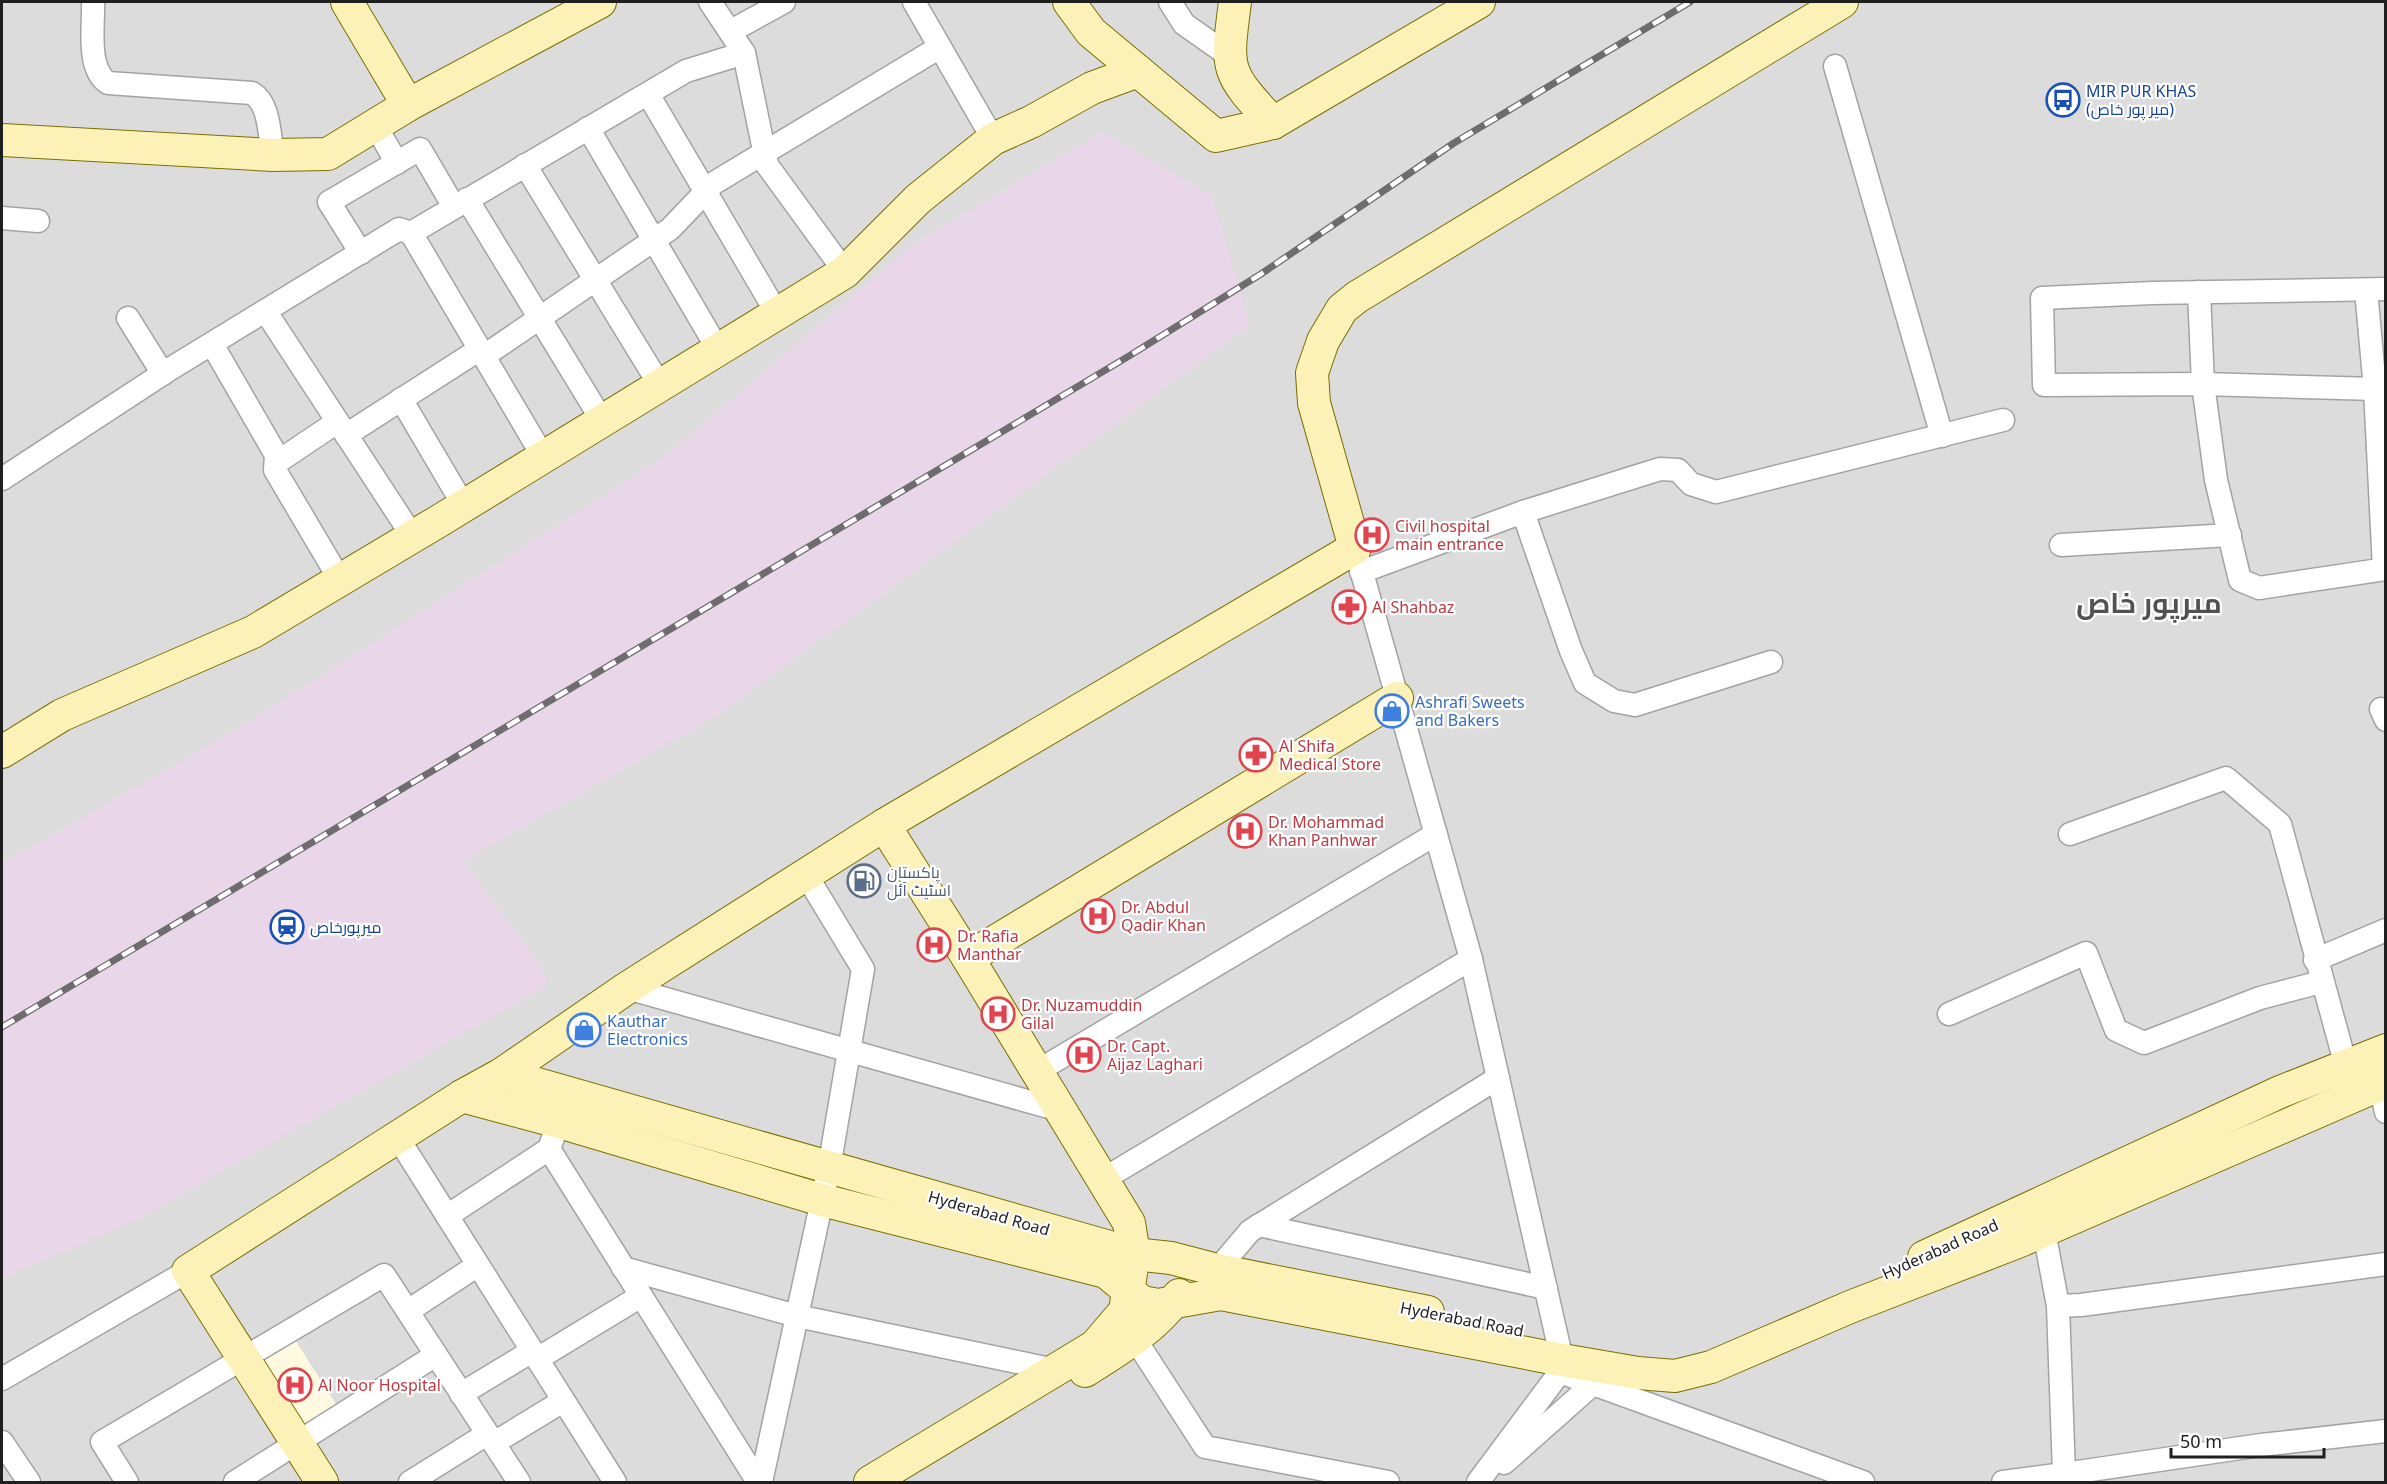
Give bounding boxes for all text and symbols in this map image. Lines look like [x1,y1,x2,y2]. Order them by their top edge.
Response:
place label: MIR PUR KHAS (میر پور خاص) [2086,80,2197,121]
bus stop icon: MIR PUR KHAS (میر پور خاص) [2045,82,2081,118]
place label: Civil hospital main entrance [1395,515,1504,555]
hospital icon: Civil hospital main entrance [1354,517,1390,553]
district label: میرپور خاص [2076,583,2222,623]
pharmacy icon: Al Shahbaz [1331,589,1367,625]
place label: Al Shahbaz [1372,596,1454,618]
place label: Ashrafi Sweets and Bakers [1415,691,1525,731]
shop icon: Ashrafi Sweets and Bakers [1374,693,1410,729]
place label: Al Shifa Medical Store [1279,735,1381,775]
pharmacy icon: Al Shifa Medical Store [1238,737,1274,773]
place label: Dr. Mohammad Khan Panhwar [1268,811,1384,851]
hospital icon: Dr. Mohammad Khan Panhwar [1227,813,1263,849]
place label: پاکستان اسٹیٹ آئل [887,861,951,901]
fuel station icon: پاکستان اسٹیٹ آئل [846,863,882,899]
place label: Dr. Abdul Qadir Khan [1121,896,1206,936]
hospital icon: Dr. Abdul Qadir Khan [1080,898,1116,934]
station icon: ميرپورخاص [269,909,305,945]
place label: ميرپورخاص [310,916,381,939]
place label: Dr. Rafia Manthar [957,925,1022,965]
hospital icon: Dr. Rafia Manthar [916,927,952,963]
place label: Dr. Nuzamuddin Gilal [1021,994,1142,1034]
hospital icon: Dr. Nuzamuddin Gilal [980,996,1016,1032]
place label: Kauthar Electronics [607,1010,688,1050]
shop icon: Kauthar Electronics [566,1012,602,1048]
place label: Dr. Capt. Aijaz Laghari [1107,1035,1203,1075]
hospital icon: Dr. Capt. Aijaz Laghari [1066,1037,1102,1073]
street label: Hyderabad Road [926,1185,1052,1241]
street label: Hyderabad Road [1878,1213,2002,1285]
street label: Hyderabad Road [1398,1296,1526,1342]
hospital icon: Al Noor Hospital [277,1367,313,1403]
place label: Al Noor Hospital [318,1374,441,1396]
scale bar [2171,1421,2324,1459]
text: 50 m [2180,1429,2222,1453]

